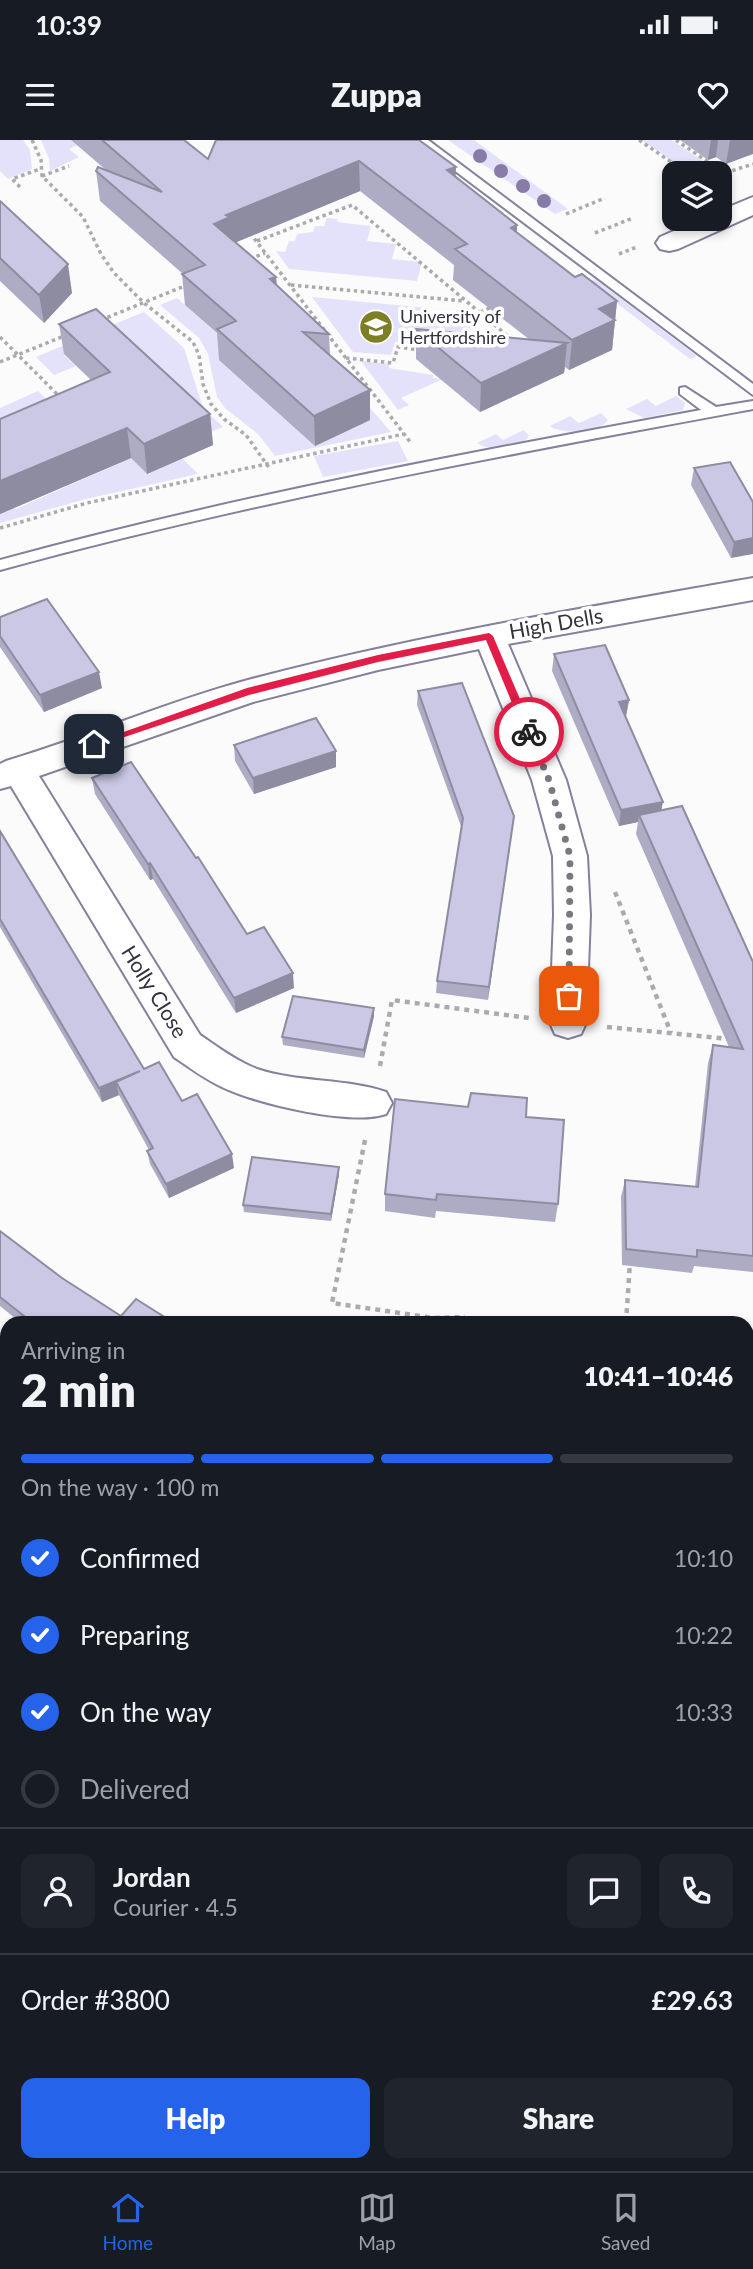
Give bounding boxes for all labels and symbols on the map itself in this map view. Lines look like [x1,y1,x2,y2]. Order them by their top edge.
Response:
place label: University of Hertfordshire [400,305,506,348]
school or university icon: University of Hertfordshire [357,308,395,346]
street label: High Dells [507,602,605,643]
courier [494,697,564,767]
pin [64,714,124,774]
street label: Holly Close [117,940,194,1042]
pin [539,966,599,1026]

